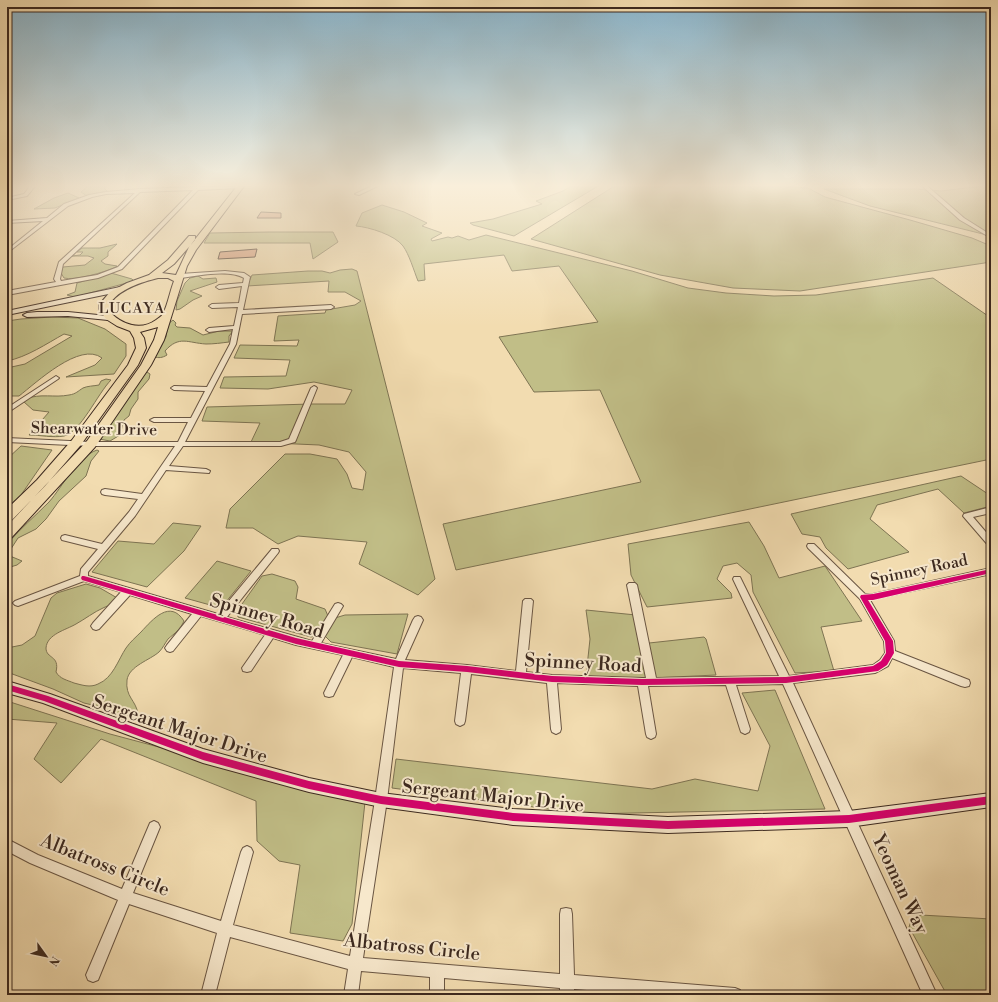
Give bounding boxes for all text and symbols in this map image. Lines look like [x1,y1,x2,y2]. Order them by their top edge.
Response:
district label: LUCAYA [99,299,165,318]
street label: Shearwater Drive [31,418,157,440]
street label: Spinney Road [869,550,969,590]
street label: Spinney Road [207,588,327,644]
street label: Spinney Road [524,648,643,678]
street label: Sergeant Major Drive [89,689,271,769]
street label: Sergeant Major Drive [401,774,585,818]
street label: Albatross Circle [36,828,173,902]
street label: Yeoman Way [866,829,934,939]
street label: Albatross Circle [342,928,481,966]
north arrow [26,936,66,976]
text: N [45,953,62,969]

